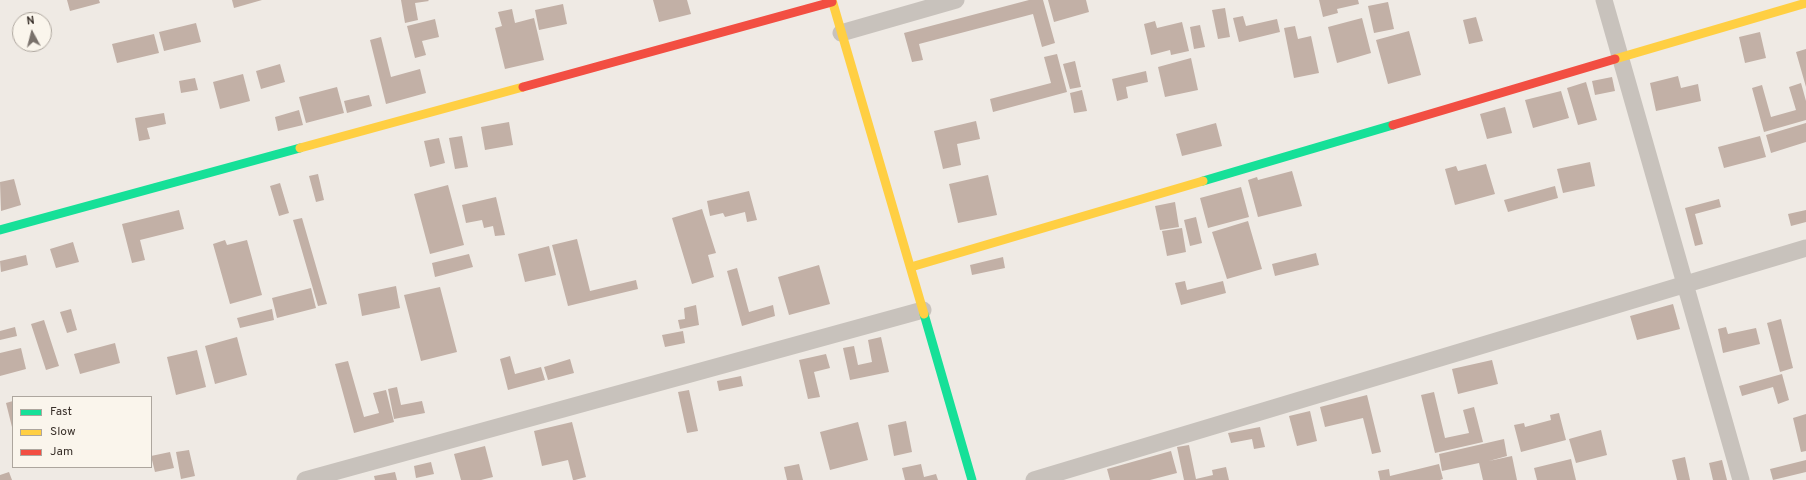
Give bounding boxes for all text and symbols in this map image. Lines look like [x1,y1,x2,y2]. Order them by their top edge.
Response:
north arrow [12,12,52,52]
text: N [26,14,35,29]
legend [12,396,152,468]
text: Fast [50,404,72,420]
text: Slow [50,424,76,440]
text: Jam [50,444,73,460]

